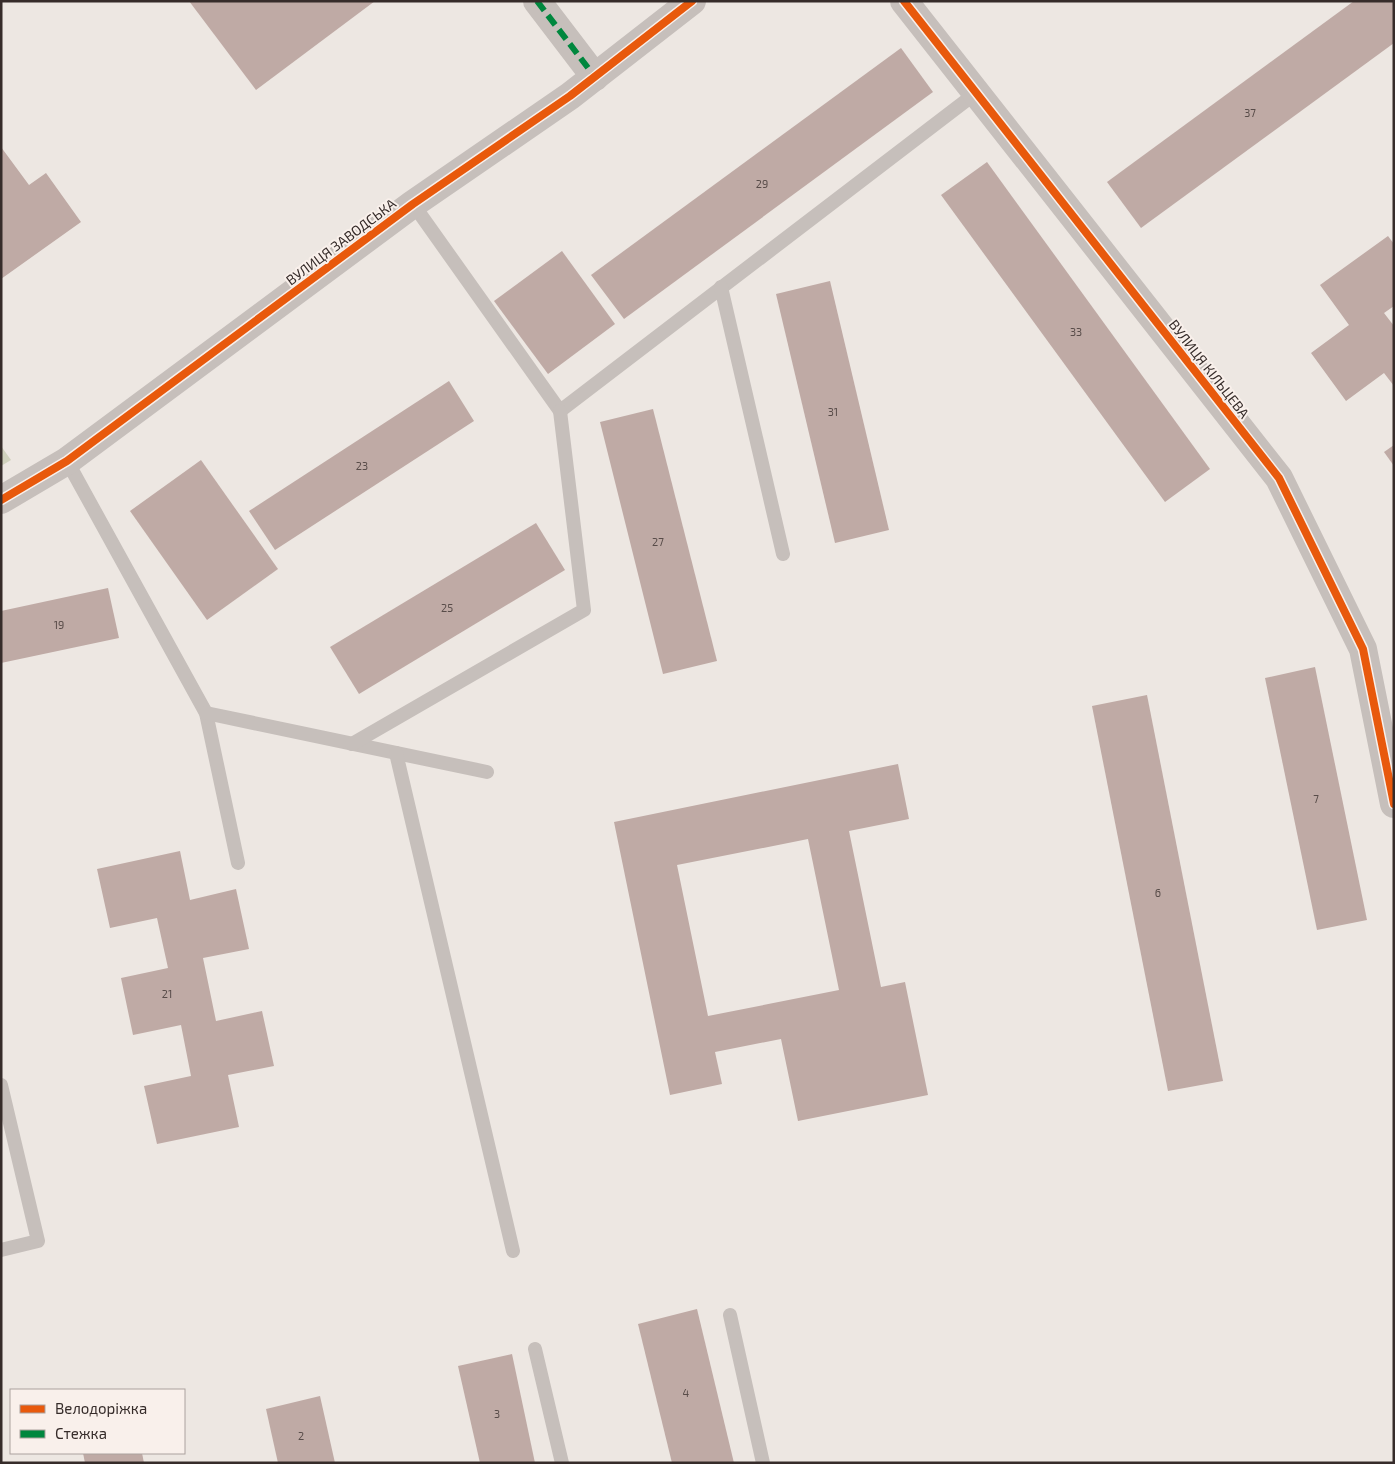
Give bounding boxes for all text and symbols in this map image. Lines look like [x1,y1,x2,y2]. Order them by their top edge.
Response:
house number: 37 [1244,106,1256,119]
house number: 29 [756,177,768,190]
street label: ВУЛИЦЯ ЗАВОДСЬКА [282,195,399,289]
street label: ВУЛИЦЯ КІЛЬЦЕВА [1166,316,1253,422]
house number: 33 [1070,325,1082,338]
house number: 31 [828,405,838,418]
house number: 23 [356,459,368,472]
house number: 27 [652,535,664,548]
house number: 25 [441,601,453,614]
house number: 19 [54,618,64,631]
house number: 7 [1313,792,1319,805]
house number: 6 [1155,886,1161,899]
house number: 21 [162,987,172,1000]
house number: 4 [683,1386,690,1399]
legend [10,1389,185,1454]
text: Велодоріжка [55,1399,147,1417]
house number: 3 [494,1407,500,1420]
text: Стежка [55,1424,107,1442]
house number: 2 [298,1429,304,1442]

